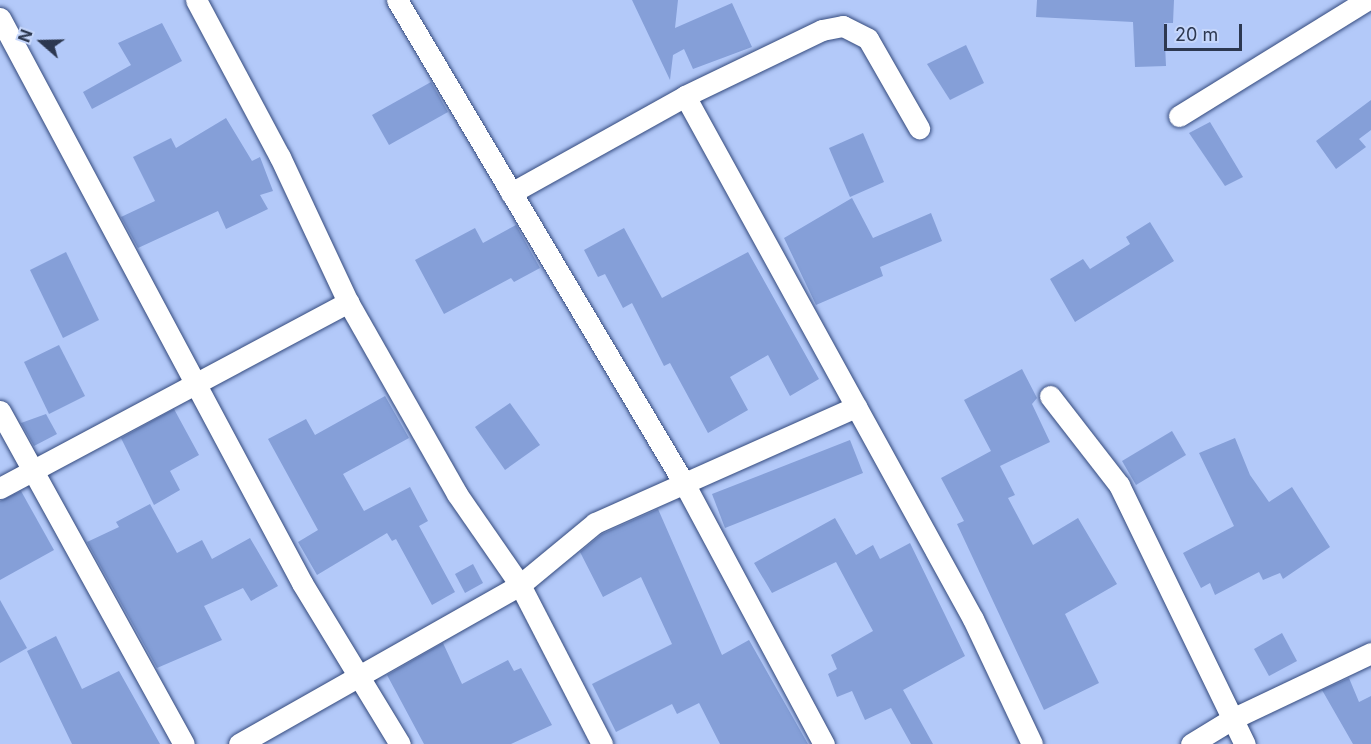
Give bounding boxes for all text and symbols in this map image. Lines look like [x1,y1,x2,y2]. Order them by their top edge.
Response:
north arrow [12,12,72,72]
scale bar [1167,12,1245,50]
text: 20 m [1175,24,1218,45]
text: N [14,27,37,45]

